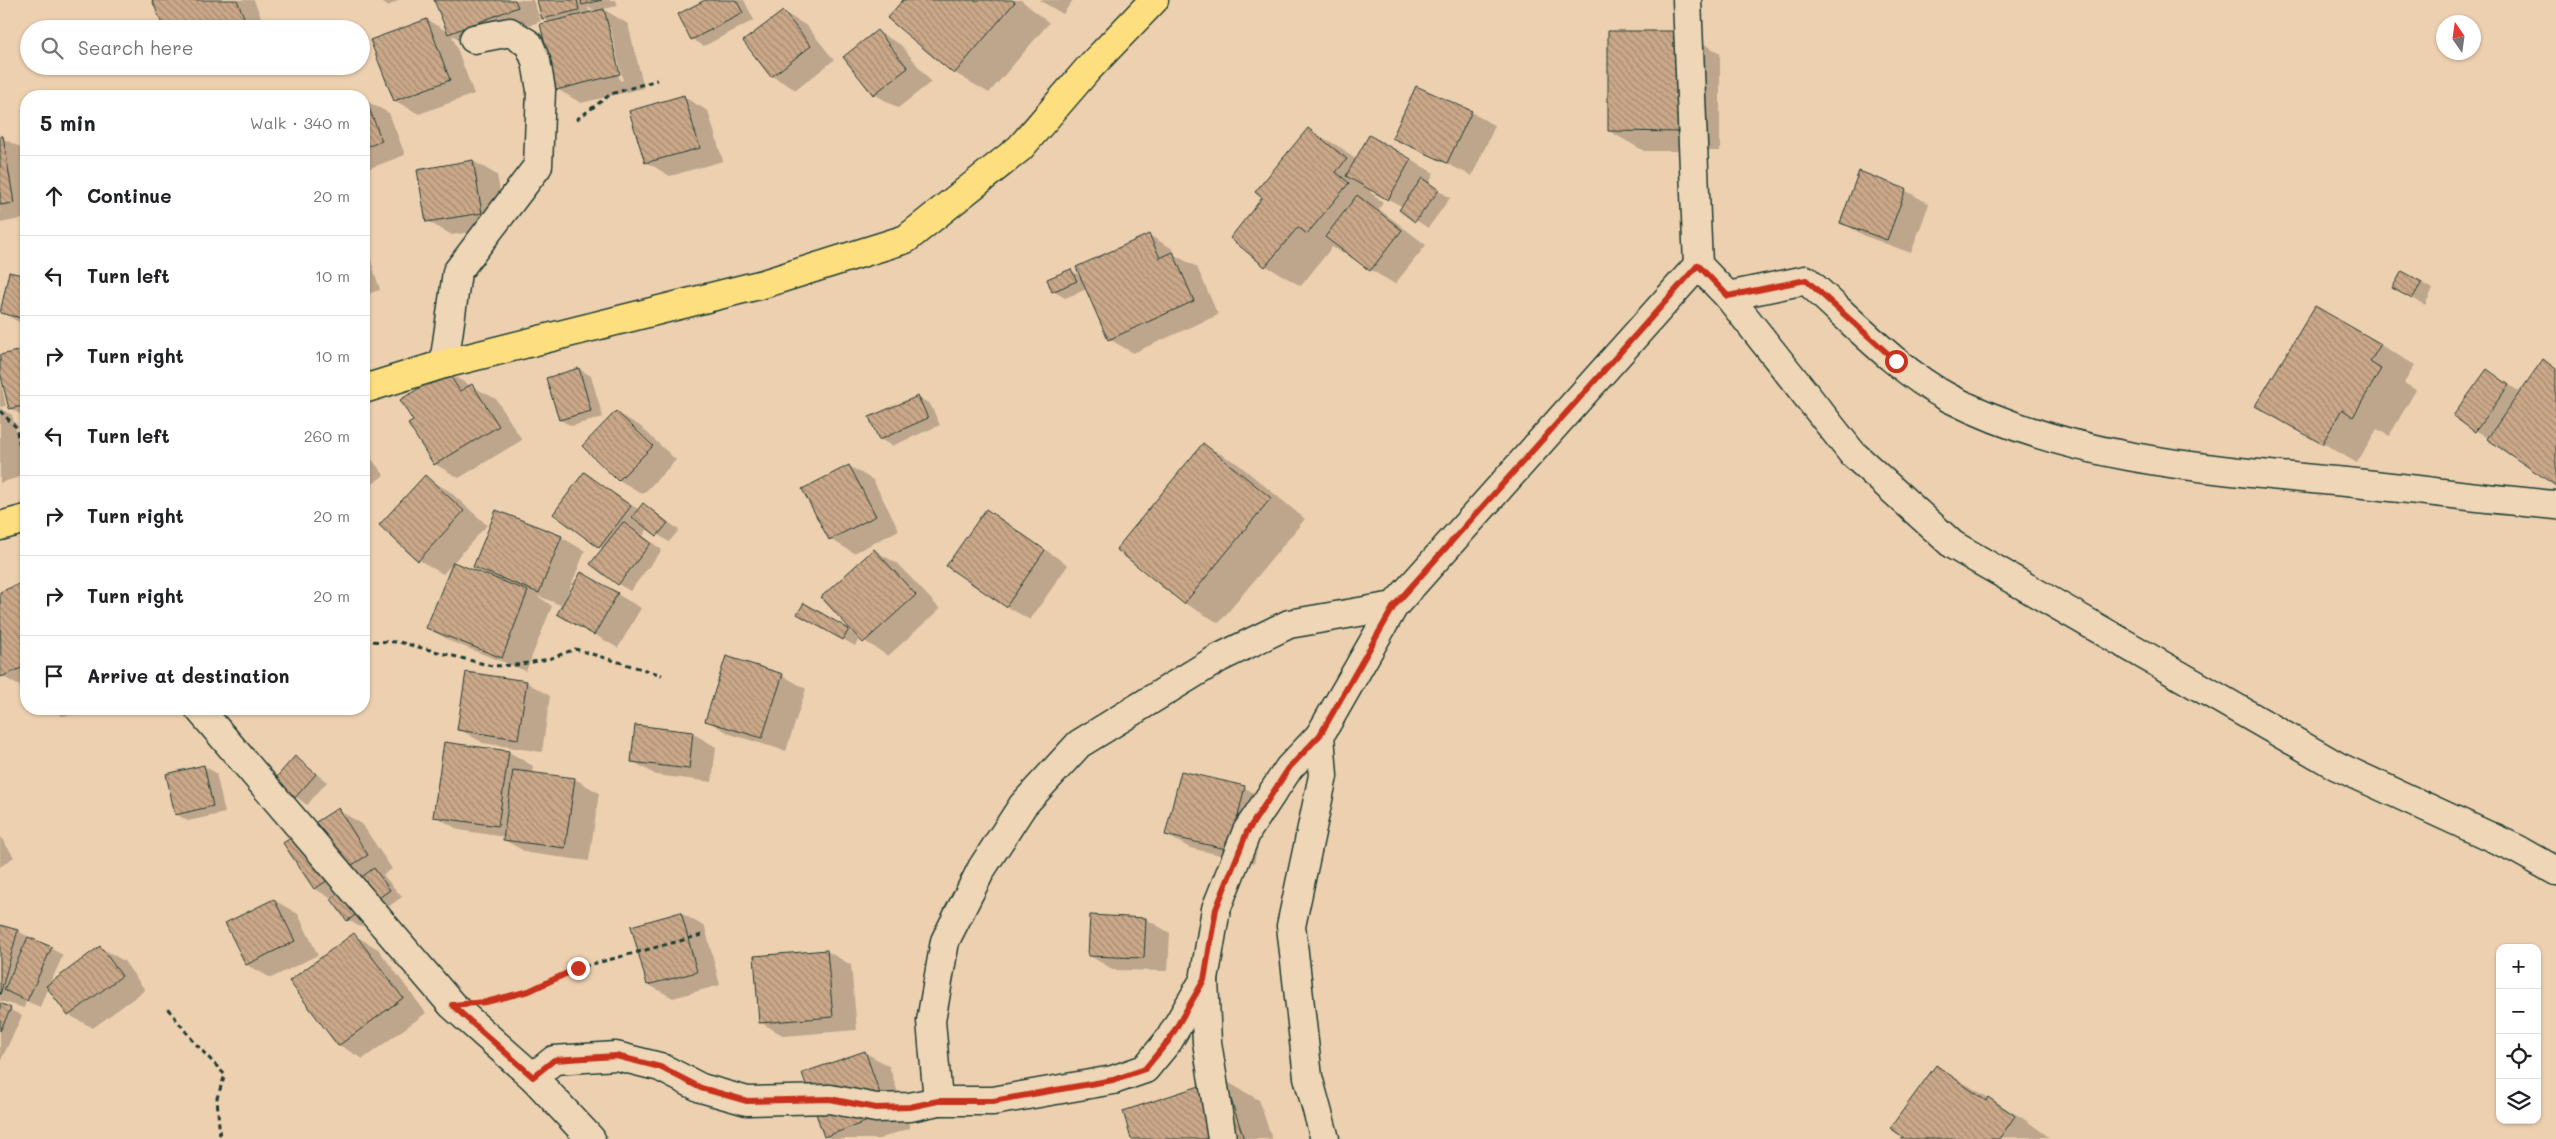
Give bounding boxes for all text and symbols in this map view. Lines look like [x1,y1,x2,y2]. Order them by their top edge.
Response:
north arrow [2436,15,2481,60]
search box [20,20,370,75]
icon: search [38,34,66,62]
text: Search here [78,35,194,60]
text: 5 min [40,109,96,136]
text: Walk · 340 m [250,112,350,133]
icon: ahead [40,182,68,210]
text: Continue [87,183,172,208]
text: 20 m [313,185,350,206]
icon: left [40,262,68,290]
text: Turn left [87,263,170,288]
text: 10 m [315,265,350,286]
icon: right [40,342,68,370]
text: Turn right [87,343,184,368]
text: 10 m [315,345,350,366]
route start [1885,350,1908,373]
icon: left [40,422,68,450]
text: Turn left [87,423,170,448]
text: 260 m [304,425,350,446]
icon: right [40,502,68,530]
text: Turn right [87,503,184,528]
text: 20 m [313,505,350,526]
icon: right [40,582,68,610]
text: Turn right [87,583,184,608]
text: 20 m [313,585,350,606]
icon: arrive [40,662,68,690]
text: Arrive at destination [87,663,290,688]
map controls [2496,944,2541,1124]
button: + [2496,944,2541,989]
route end [567,957,590,980]
button: − [2496,989,2541,1034]
button: locate [2496,1034,2541,1079]
button: layers [2496,1079,2541,1124]

